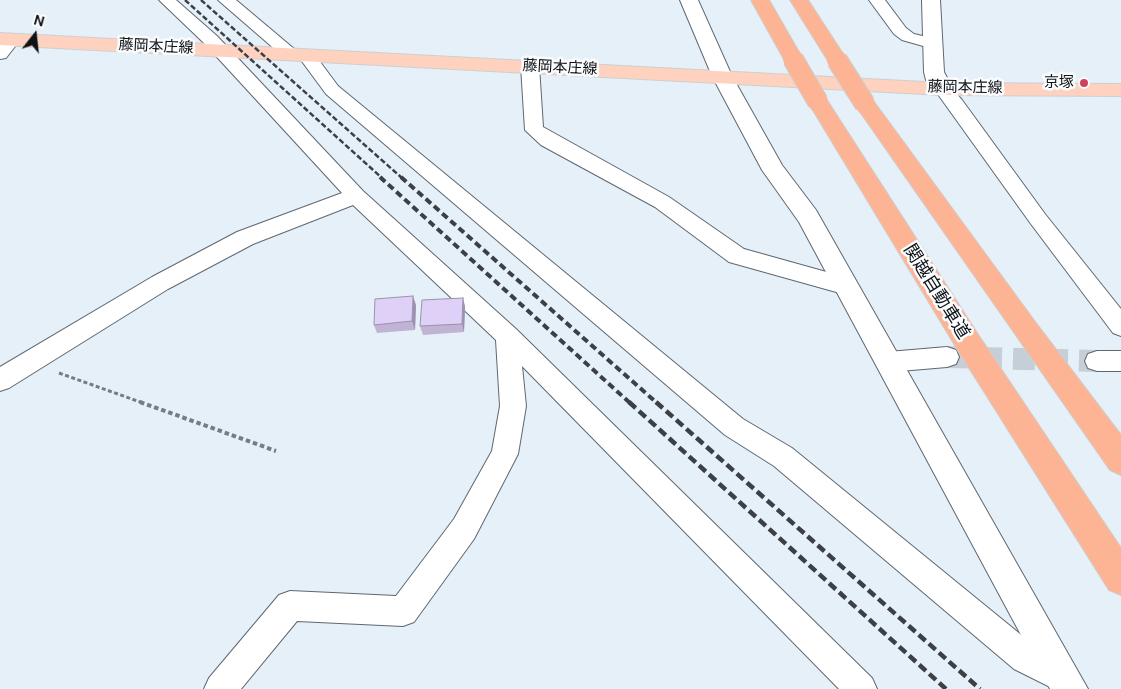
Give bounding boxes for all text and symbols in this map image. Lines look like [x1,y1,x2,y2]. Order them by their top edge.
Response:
north arrow [10,10,60,60]
text: N [32,11,47,31]
street label: 藤岡本庄線 [118,36,194,58]
street label: 藤岡本庄線 [522,57,598,79]
place label: 京塚 [1044,74,1074,92]
marker: 京塚 [1078,77,1090,89]
street label: 藤岡本庄線 [927,78,1003,98]
street label: 関越自動車道 [898,240,974,344]

